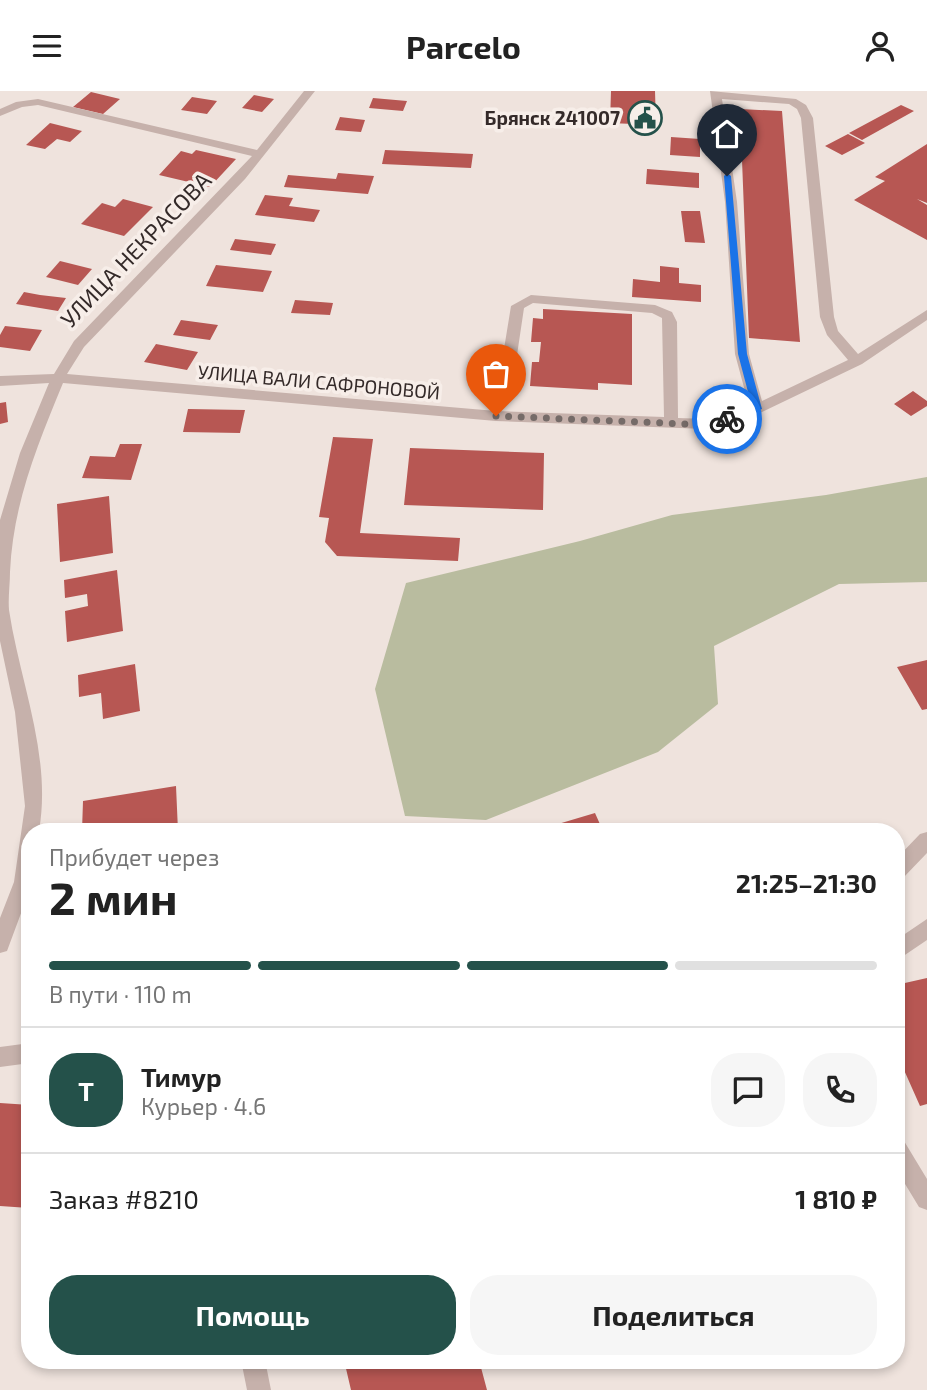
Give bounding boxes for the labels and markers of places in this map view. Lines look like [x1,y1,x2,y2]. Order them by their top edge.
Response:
public building icon: Брянск 241007 [626,99,664,137]
pin [697,104,757,176]
place label: Брянск 241007 [485,106,620,129]
pin [466,344,526,416]

